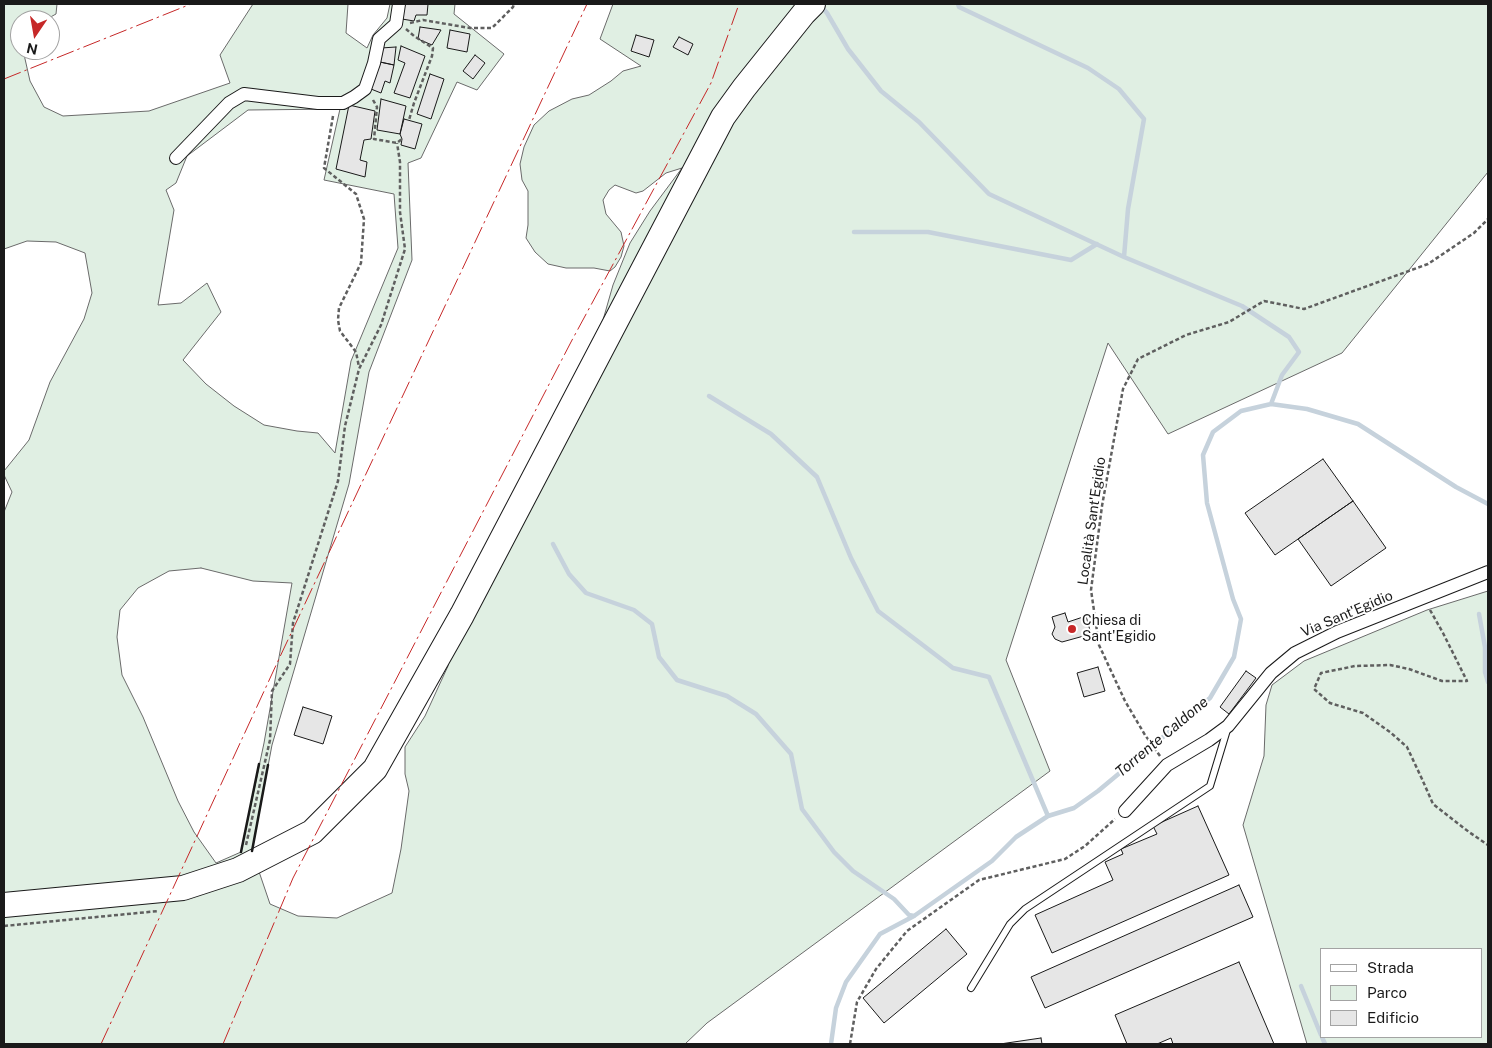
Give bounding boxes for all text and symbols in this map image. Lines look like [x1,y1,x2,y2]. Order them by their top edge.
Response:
north arrow [10,10,60,60]
text: N [25,40,39,58]
street label: Località Sant'Egidio [1075,456,1109,586]
street label: Via Sant'Egidio [1299,587,1395,641]
place label: Chiesa di Sant'Egidio [1082,613,1156,646]
marker: Chiesa di Sant'Egidio [1066,623,1078,635]
water label: Torrente Caldone [1112,693,1212,781]
legend [1320,948,1482,1038]
text: Strada [1367,959,1414,976]
text: Parco [1367,984,1407,1001]
text: Edificio [1367,1009,1419,1026]

